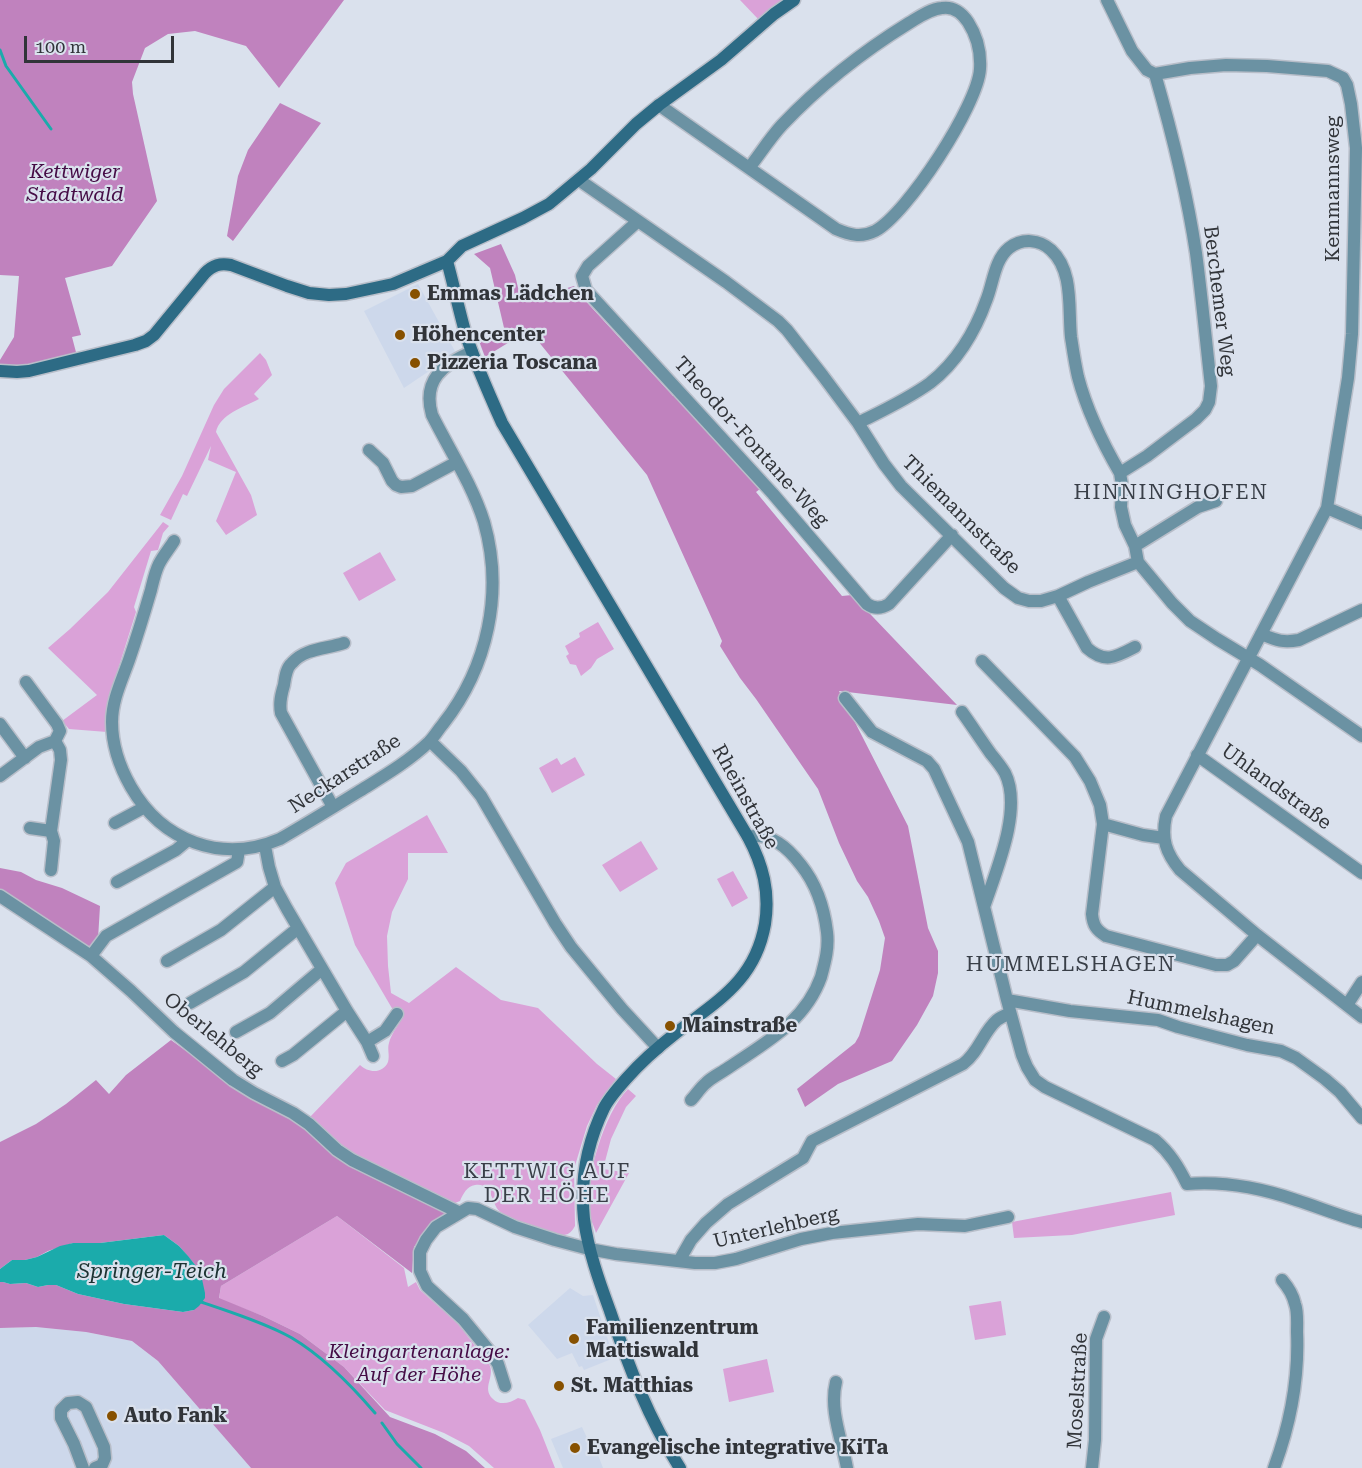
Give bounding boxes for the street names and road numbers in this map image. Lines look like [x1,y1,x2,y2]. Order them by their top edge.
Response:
street label: Kemmannsweg [1321,116,1345,262]
street label: Berchemer Weg [1198,224,1240,378]
street label: Theodor-Fontane-Weg [668,352,834,532]
street label: Thiemannstraße [897,451,1025,579]
street label: Neckarstraße [285,729,405,819]
street label: Uhlandstraße [1216,739,1336,835]
street label: Rheinstraße [706,740,784,854]
street label: Hummelshagen [1125,986,1277,1040]
street label: Oberlehberg [159,988,267,1082]
street label: Unterlehberg [711,1202,841,1254]
street label: Moselstraße [1063,1332,1093,1450]

